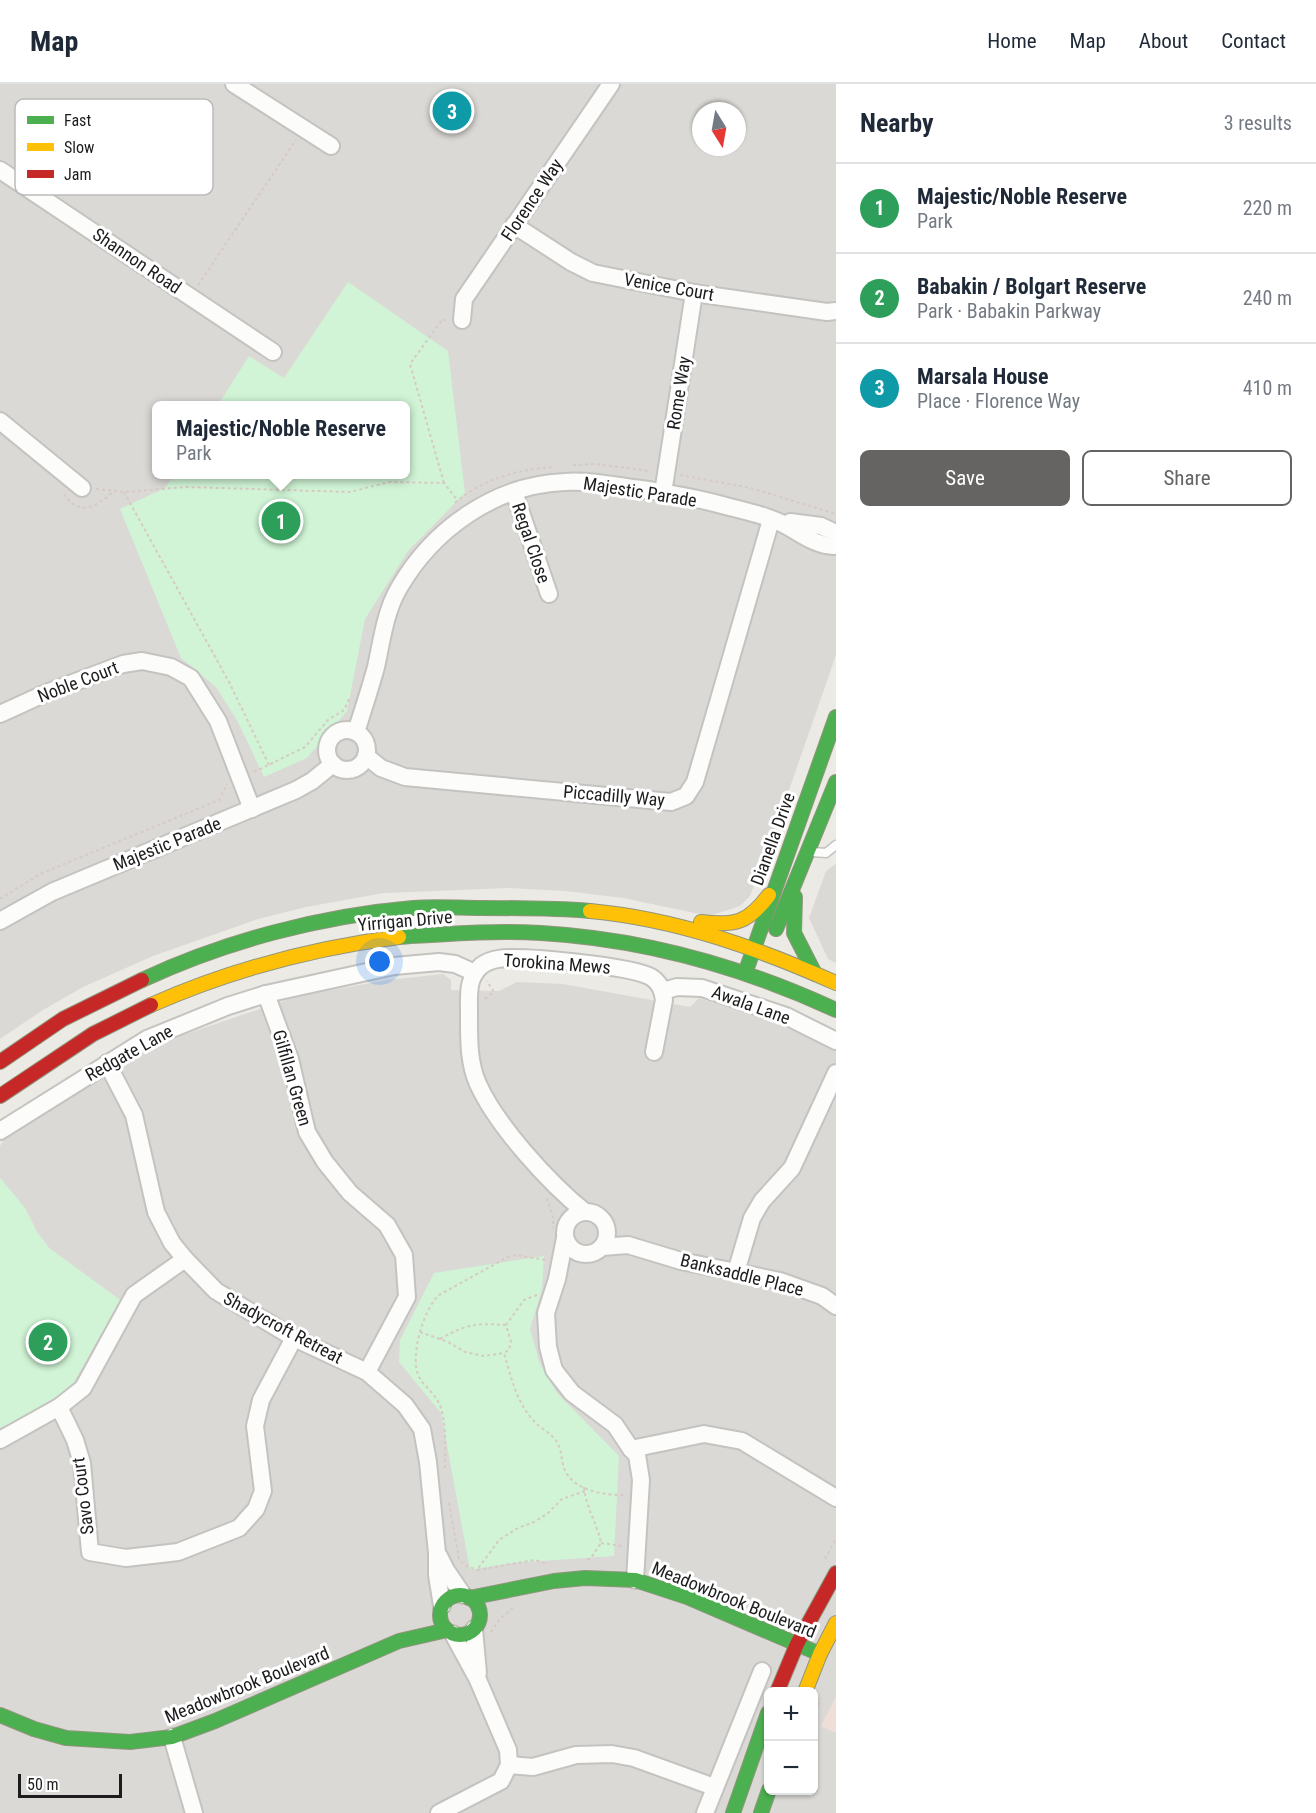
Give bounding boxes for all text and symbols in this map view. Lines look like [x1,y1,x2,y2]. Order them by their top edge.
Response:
text: Map [30,25,78,58]
text: Home [987,29,1037,53]
text: Map [1070,29,1106,53]
text: About [1139,29,1188,53]
text: Contact [1221,29,1286,53]
pin: 3 [432,88,472,134]
legend [15,99,213,195]
north arrow [692,102,746,156]
text: Nearby [860,108,934,138]
text: Fast [64,111,91,130]
text: 3 results [1224,111,1292,135]
text: Slow [64,138,94,157]
street label: Florence Way [496,154,567,245]
text: Jam [64,165,91,184]
text: Majestic/Noble Reserve [917,184,1127,209]
text: 1 [874,196,885,220]
text: 220 m [1243,196,1292,220]
text: Park [917,209,953,233]
street label: Shannon Road [89,223,185,298]
street label: Venice Court [622,268,716,305]
text: Babakin / Bolgart Reserve [917,274,1146,299]
text: 2 [874,286,885,310]
text: 240 m [1243,286,1292,310]
text: Park · Babakin Parkway [917,299,1101,323]
street label: Rome Way [662,354,695,431]
text: Marsala House [917,364,1048,389]
text: 3 [874,376,885,400]
text: 410 m [1243,376,1292,400]
text: Place · Florence Way [917,389,1080,413]
popup [152,401,410,479]
text: Majestic/Noble Reserve [176,416,386,441]
text: Park [176,441,212,465]
button: Save [860,450,1070,506]
button: Share [1082,450,1292,506]
street label: Majestic Parade [582,472,698,511]
pin: 1 [262,498,300,544]
street label: Regal Close [508,500,555,586]
street label: Noble Court [34,657,121,707]
street label: Piccadilly Way [562,781,666,810]
street label: Dianella Drive [746,790,799,888]
street label: Majestic Parade [110,812,224,875]
street label: Yirrigan Drive [357,906,453,935]
your location [365,947,394,976]
street label: Torokina Mews [503,949,611,978]
street label: Awala Lane [709,981,793,1028]
street label: Redgate Lane [81,1020,176,1085]
street label: Gilfillan Green [269,1027,316,1128]
street label: Banksaddle Place [678,1249,806,1300]
street label: Shadycroft Retreat [220,1287,346,1368]
pin: 2 [28,1320,68,1364]
street label: Savo Court [67,1456,98,1536]
street label: Meadowbrook Boulevard [649,1557,819,1642]
street label: Meadowbrook Boulevard [162,1642,332,1727]
map controls [764,1687,818,1795]
button: + [764,1687,818,1741]
button: − [764,1741,818,1795]
scale bar [18,1771,122,1798]
text: 50 m [27,1775,59,1794]

